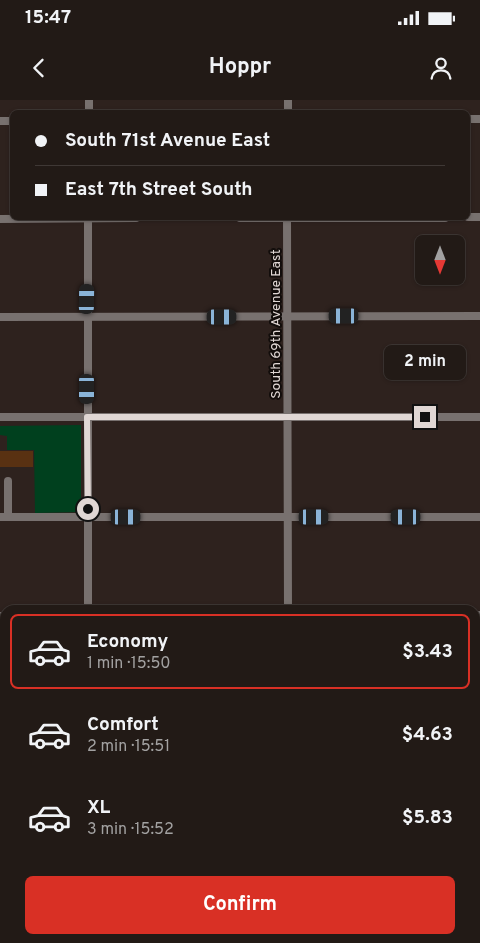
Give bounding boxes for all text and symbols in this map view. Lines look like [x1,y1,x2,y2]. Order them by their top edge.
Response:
text: 15:47 [25,6,71,30]
icon: back [25,54,53,82]
text: Hoppr [209,54,271,81]
icon: person [427,54,455,82]
text: South 71st Avenue East [65,129,270,153]
text: East 7th Street South [65,178,253,202]
north arrow [415,235,465,285]
map controls [415,235,465,285]
street label: South 69th Avenue East [268,249,285,399]
car [79,284,94,314]
car [329,309,359,324]
car [207,310,237,325]
callout: 2 min [384,344,466,380]
text: 2 min [404,352,446,372]
car [79,374,94,404]
route end [414,406,436,428]
route start [77,498,99,520]
car [111,510,141,525]
car [299,510,329,525]
car [391,510,421,525]
icon: car [27,629,72,674]
text: Economy [87,630,168,654]
text: $3.43 [402,640,453,664]
text: 1 min · 15:50 [87,654,171,674]
icon: car [27,712,72,757]
text: Comfort [87,713,159,737]
text: $4.63 [402,723,453,747]
text: 2 min · 15:51 [87,737,170,757]
icon: car [27,795,72,840]
text: XL [87,796,110,820]
text: $5.83 [402,806,453,830]
text: 3 min · 15:52 [87,820,174,840]
button: Confirm [25,876,455,934]

